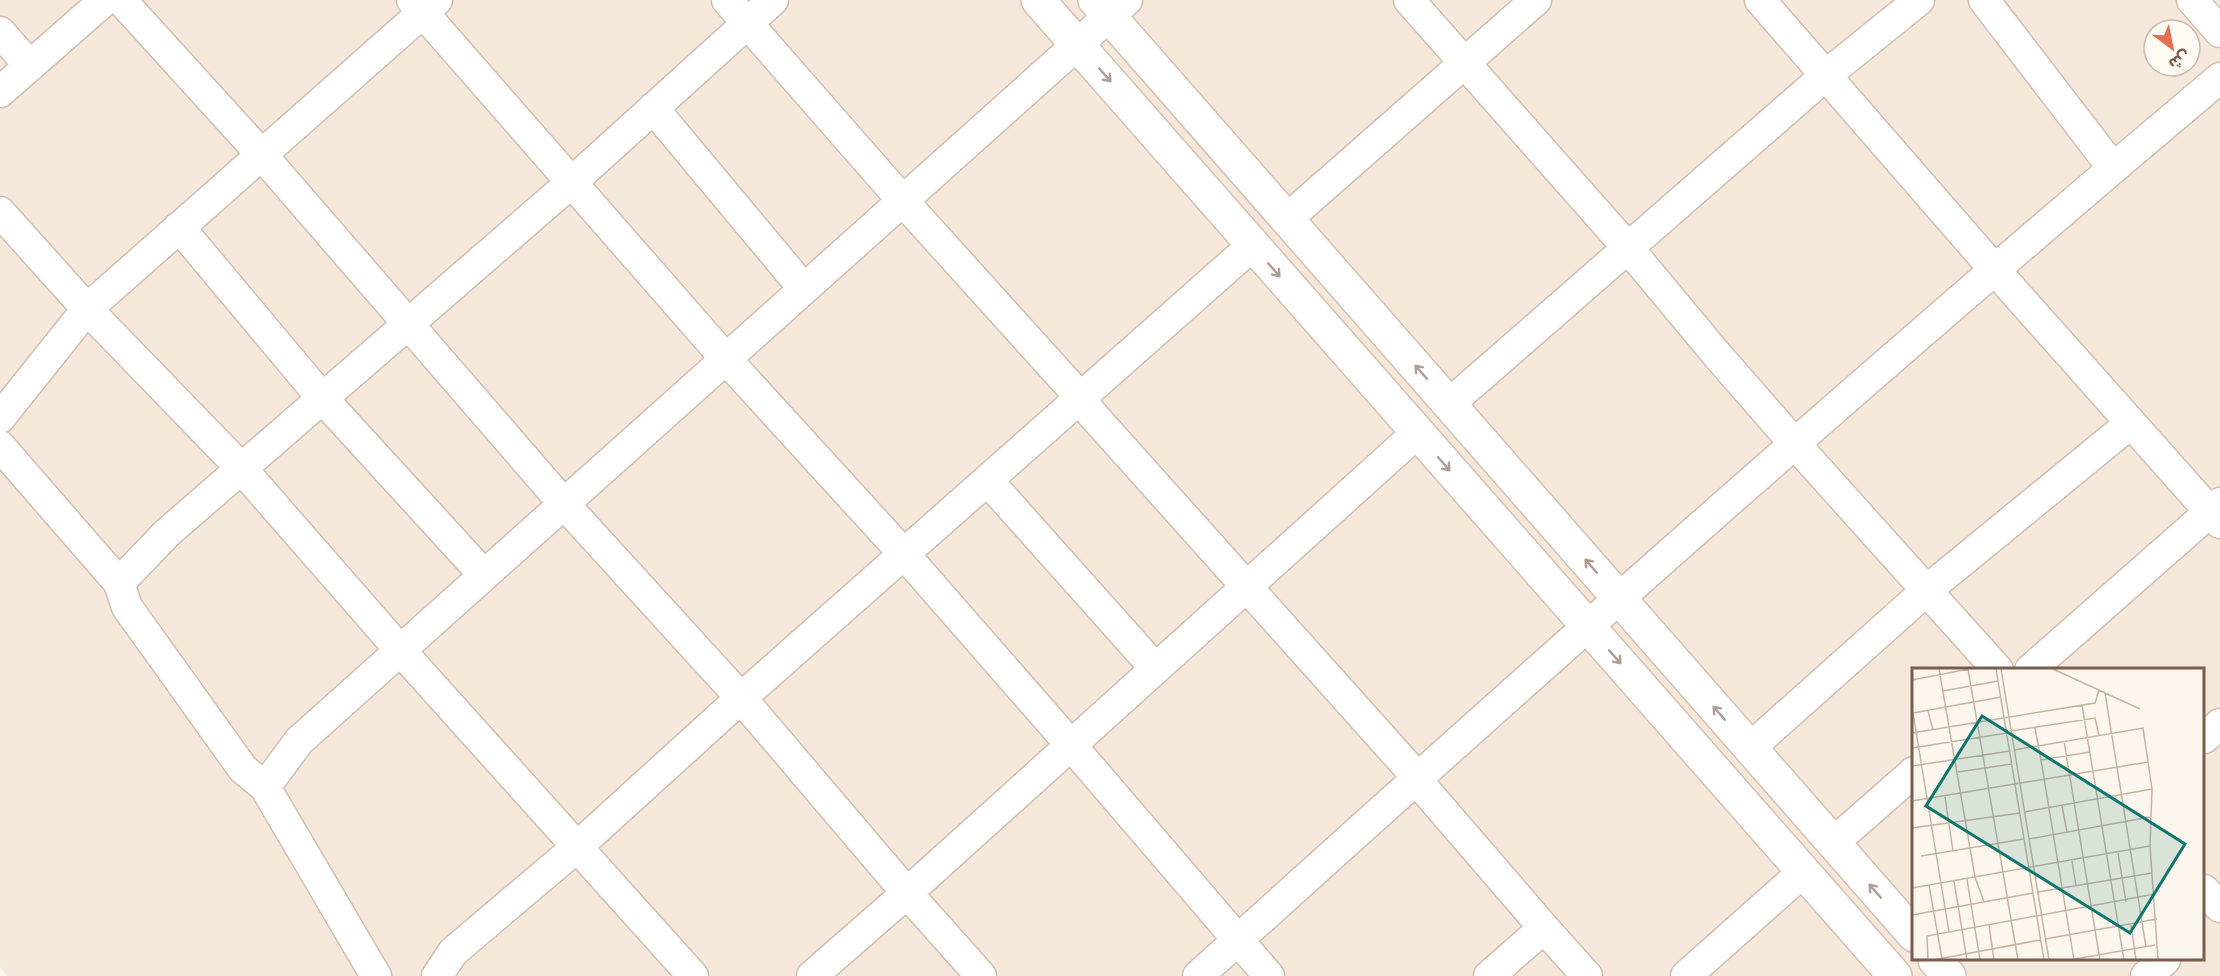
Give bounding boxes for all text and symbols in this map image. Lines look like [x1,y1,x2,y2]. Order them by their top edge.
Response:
north arrow [2142,18,2202,78]
text: ش [2164,45,2195,75]
one-way arrow [1098,67,1112,82]
one-way arrow [1267,262,1281,277]
one-way arrow [1414,365,1428,380]
one-way arrow [1437,456,1451,471]
one-way arrow [1584,559,1598,574]
one-way arrow [1608,650,1622,665]
inset map [1912,668,2205,961]
one-way arrow [1712,706,1726,721]
one-way arrow [1869,884,1883,900]

